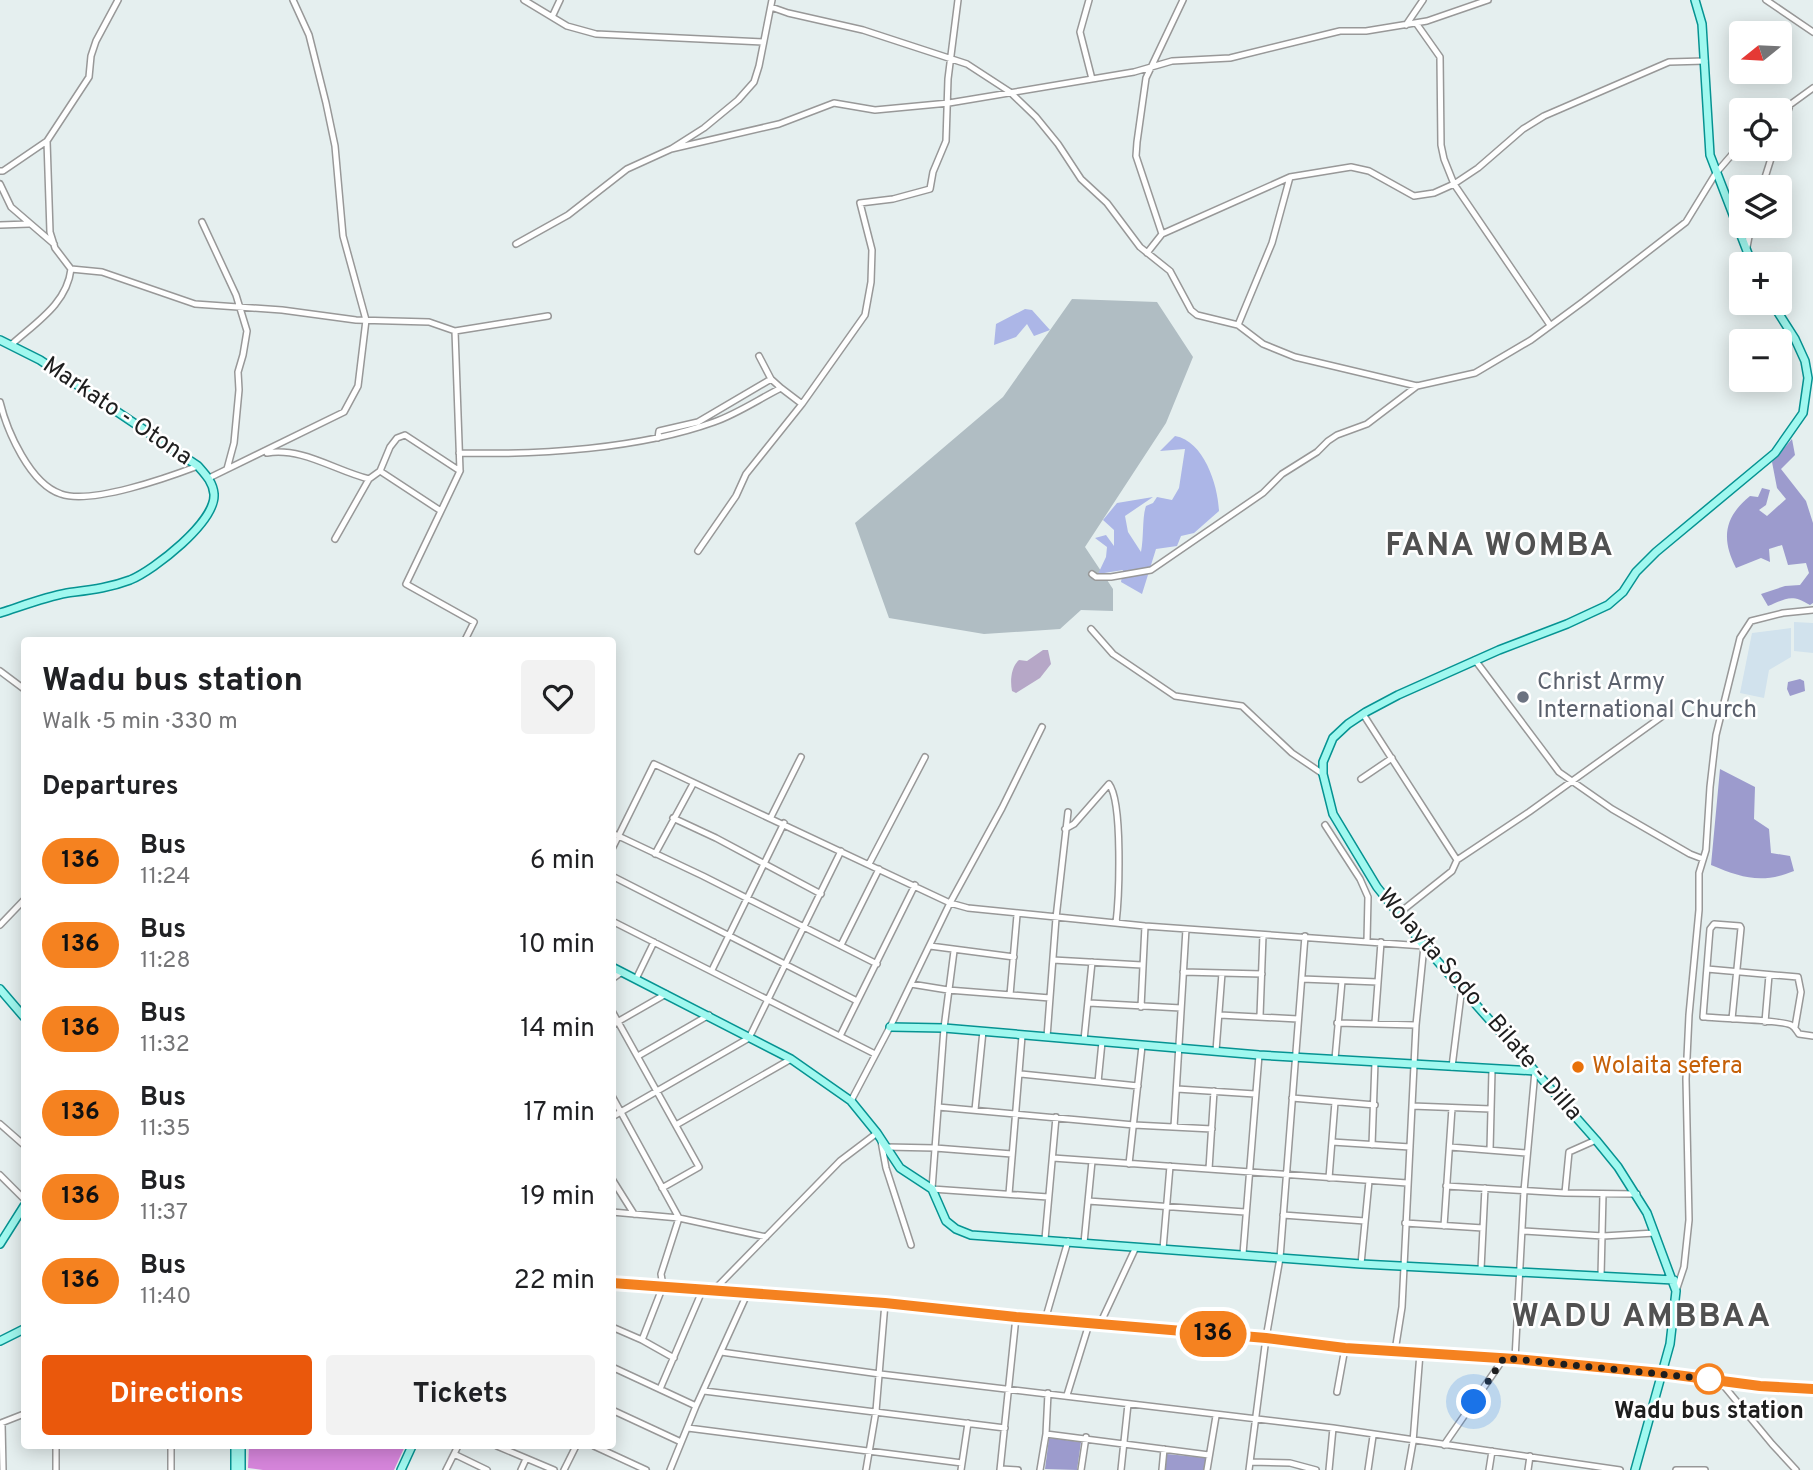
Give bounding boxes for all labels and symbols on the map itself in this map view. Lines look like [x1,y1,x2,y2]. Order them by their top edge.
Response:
north arrow [1729,21,1792,84]
street label: Markato - Otona [36,351,198,473]
district label: FANA WOMBA [1385,527,1615,567]
place label: Christ Army International Church [1537,668,1757,726]
marker: Christ Army International Church [1515,689,1531,705]
street label: Wolayta Sodo - Bilate - Dilla [1370,883,1588,1127]
place label: Wolaita sefera [1592,1052,1743,1082]
marker: Wolaita sefera [1570,1059,1586,1075]
district label: WADU AMBBAA [1512,1298,1772,1338]
line badge: 136 [1173,1311,1253,1357]
marker: Wadu bus station [1694,1364,1724,1394]
your location [1456,1384,1491,1419]
place label: Wadu bus station [1614,1397,1804,1427]

